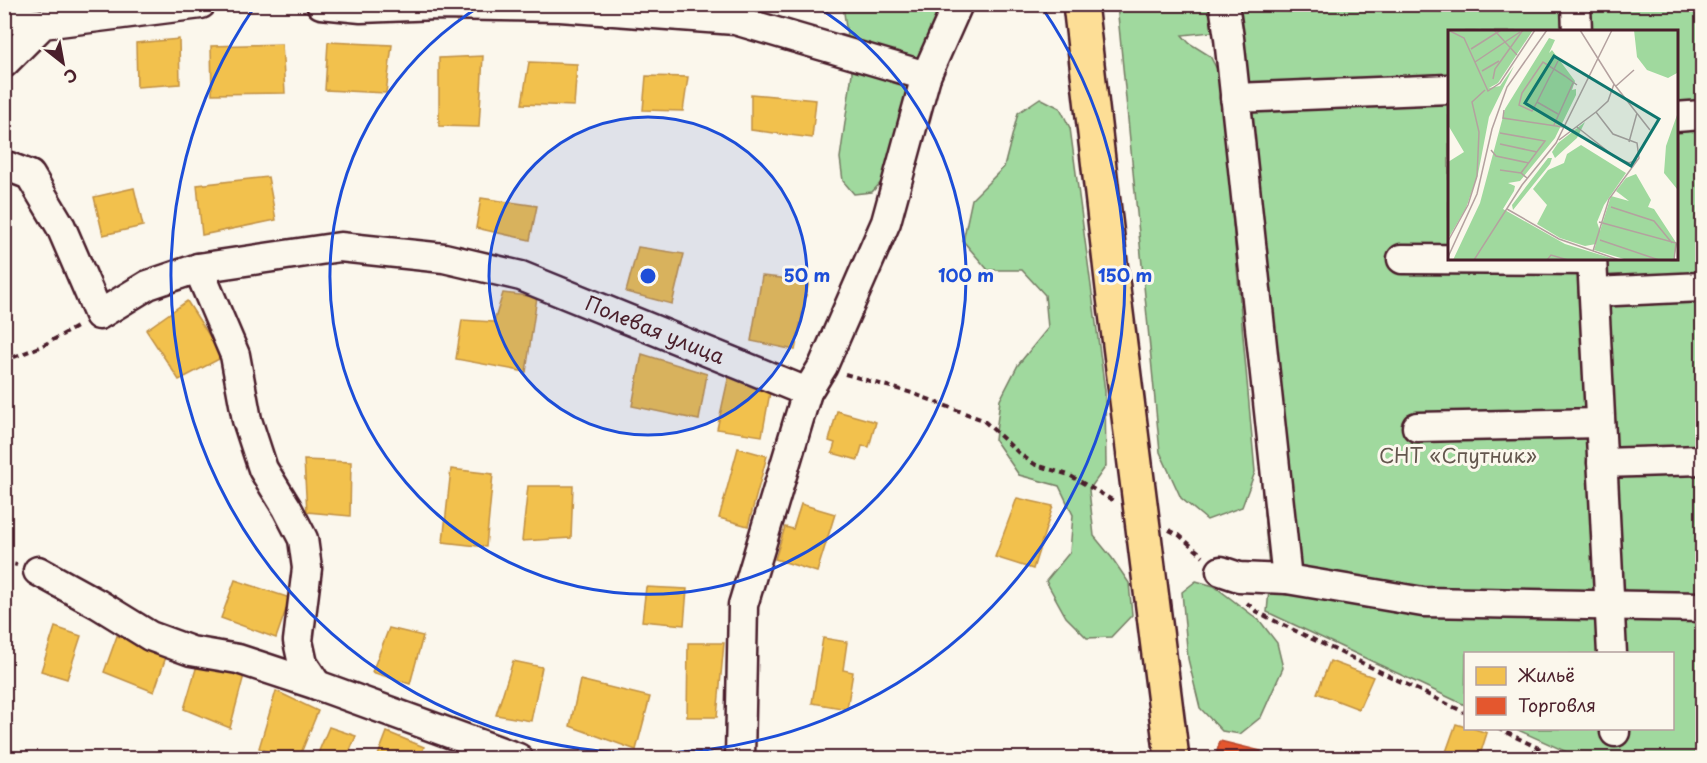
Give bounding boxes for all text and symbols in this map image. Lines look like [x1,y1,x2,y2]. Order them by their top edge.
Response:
inset map [1448,30,1677,260]
north arrow [33,33,93,93]
text: С [60,63,83,90]
text: 50 m [784,261,830,288]
text: 100 m [938,261,994,288]
text: 150 m [1098,261,1152,288]
centre of rings [638,266,658,286]
street label: Полевая улица [581,288,730,371]
park label: СНТ «Спутник» [1379,440,1537,470]
legend [1464,652,1674,730]
text: Жильё [1517,661,1575,688]
text: Торговля [1518,691,1596,718]

